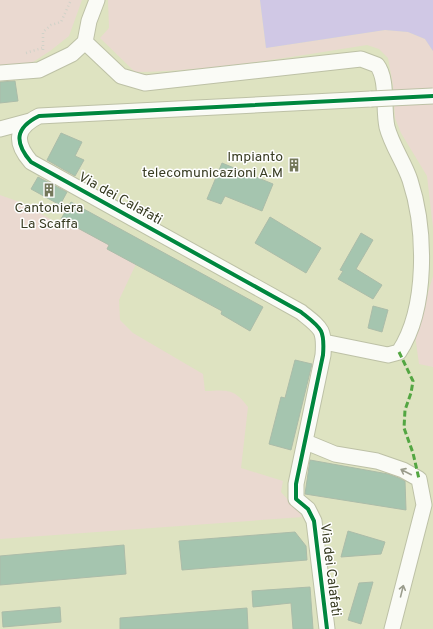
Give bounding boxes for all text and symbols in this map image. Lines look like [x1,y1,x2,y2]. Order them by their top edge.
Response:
place label: Impianto telecomunicazioni A.M [142,149,283,182]
building icon: Impianto telecomunicazioni A.M [286,157,302,173]
street label: Via dei Calafati [75,169,165,229]
building icon: Cantoniera La Scaffa [41,182,57,198]
place label: Cantoniera La Scaffa [15,200,83,233]
one-way arrow [401,468,413,475]
street label: Via dei Calafati [316,523,344,617]
one-way arrow [399,585,406,598]

